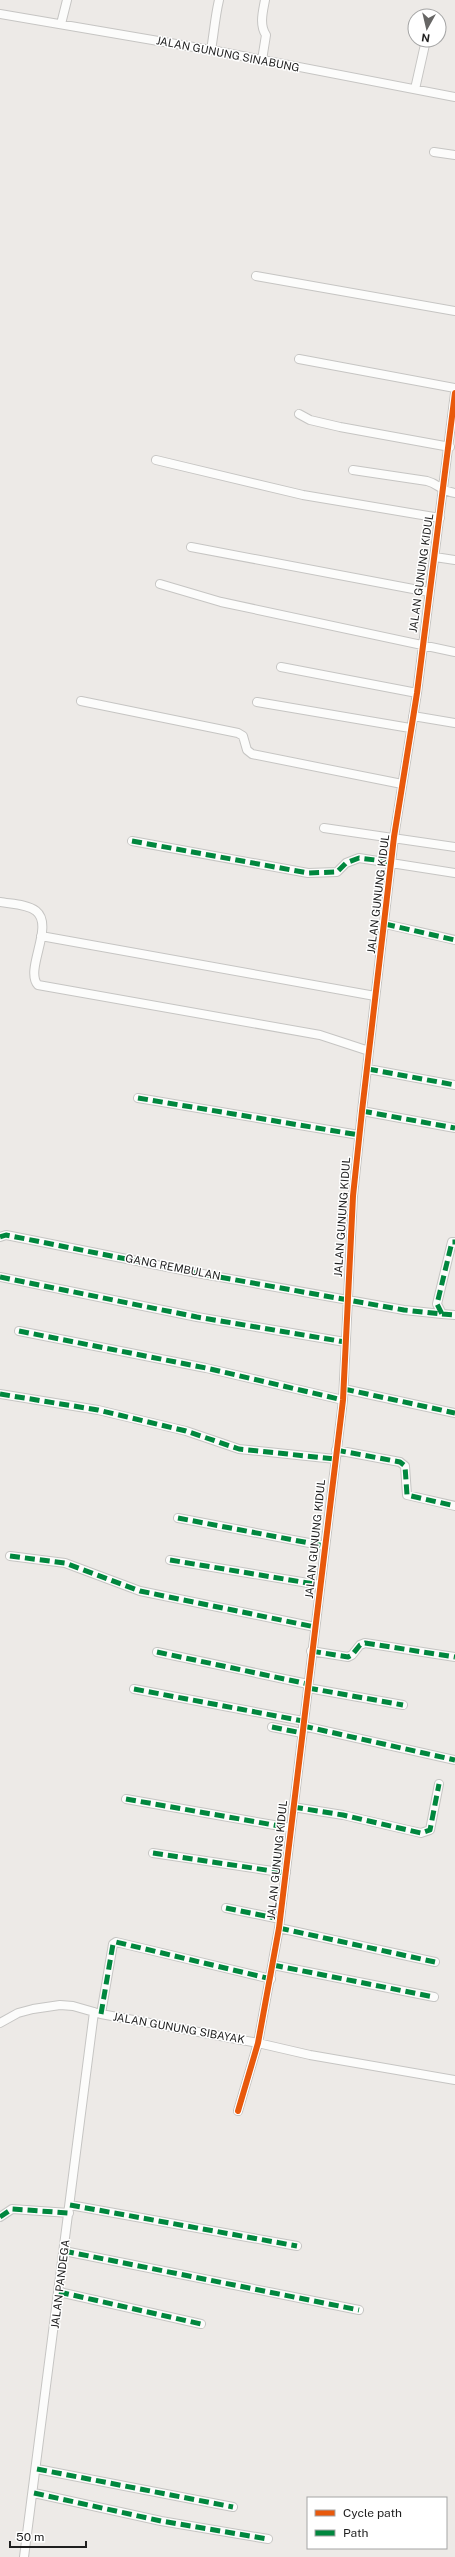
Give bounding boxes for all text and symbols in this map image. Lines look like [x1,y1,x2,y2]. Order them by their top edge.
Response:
north arrow [407,8,447,48]
text: N [421,31,431,44]
street label: JALAN GUNUNG SINABUNG [155,34,301,74]
street label: JALAN GUNUNG KIDUL [407,513,435,633]
street label: JALAN GUNUNG KIDUL [365,834,391,954]
street label: JALAN GUNUNG KIDUL [332,1157,352,1277]
street label: GANG REMBULAN [124,1252,222,1282]
street label: JALAN GUNUNG KIDUL [303,1479,327,1599]
street label: JALAN GUNUNG KIDUL [265,1800,289,1920]
street label: JALAN GUNUNG SIBAYAK [112,2010,246,2046]
street label: JALAN PANDEGA [49,2239,71,2329]
legend [307,2497,447,2549]
text: Cycle path [343,2506,402,2520]
scale bar [10,2523,86,2549]
text: Path [343,2526,369,2540]
text: 50 m [16,2530,44,2544]

